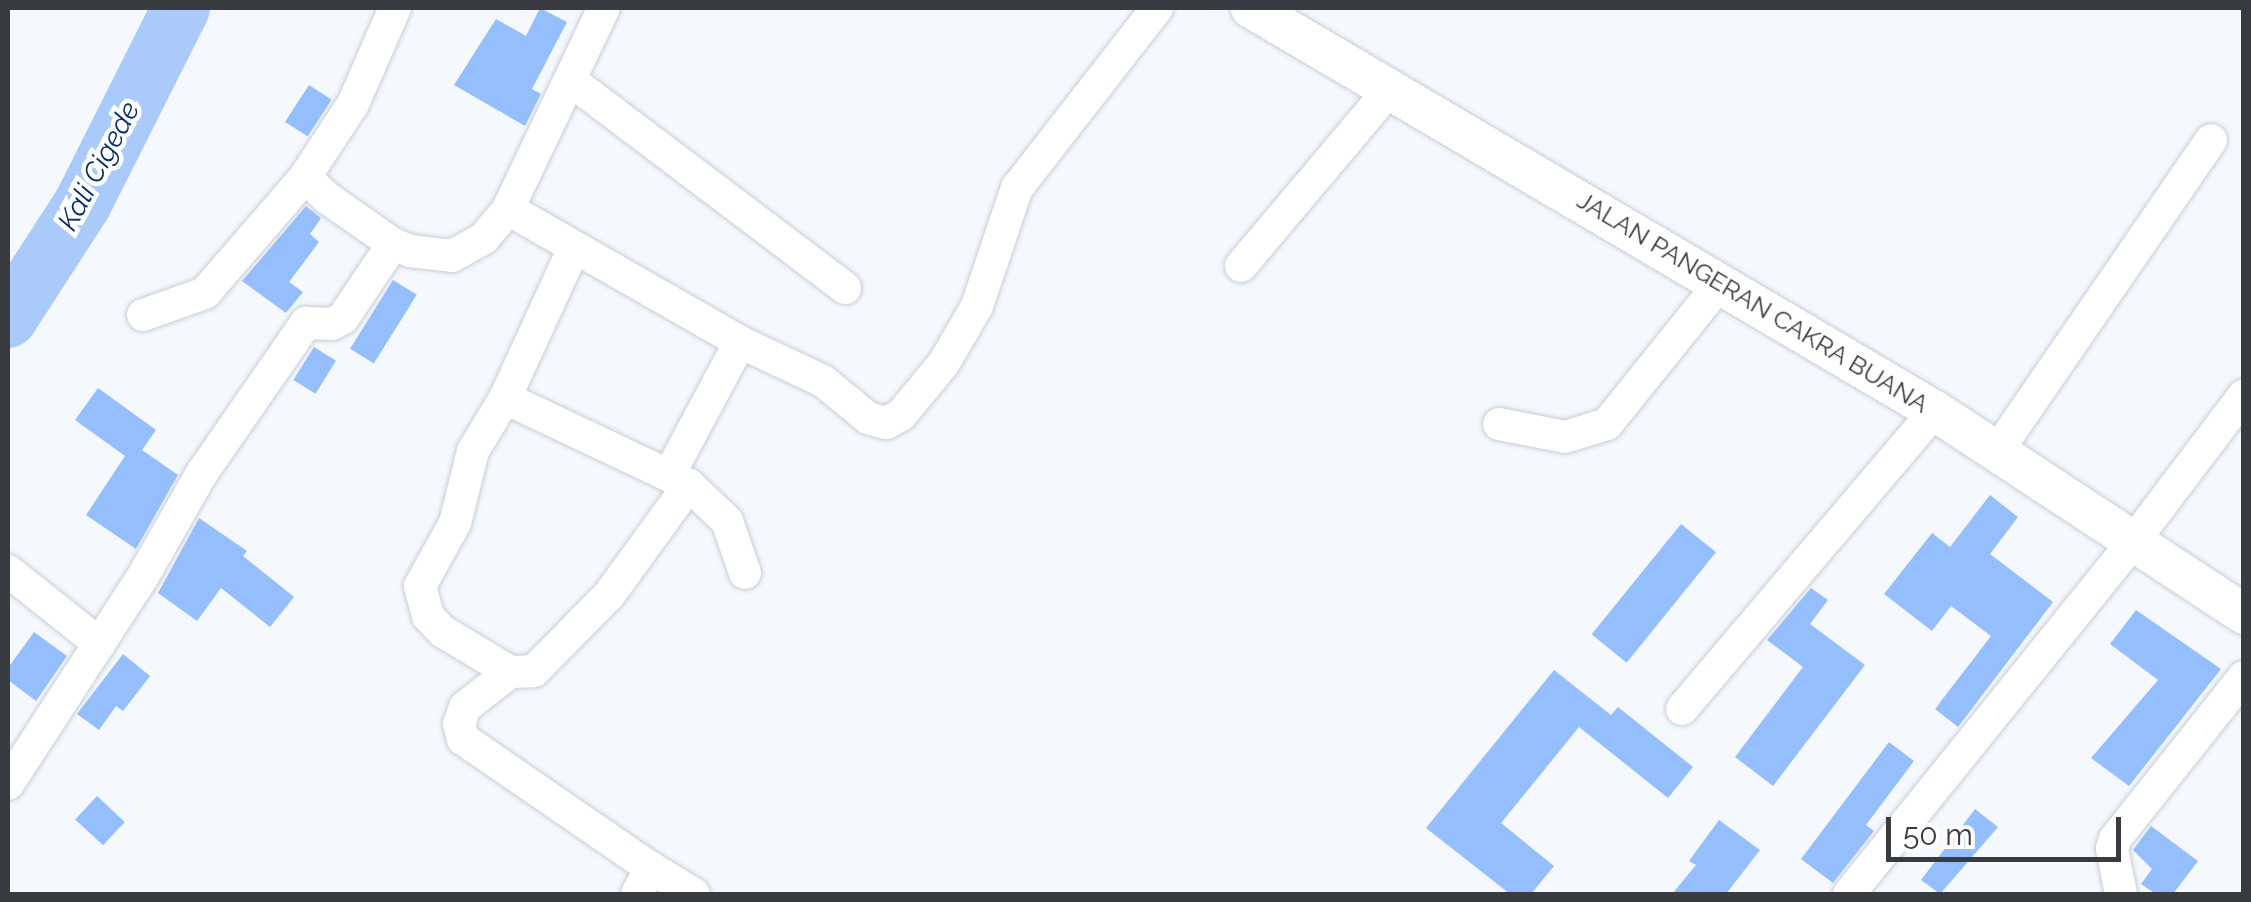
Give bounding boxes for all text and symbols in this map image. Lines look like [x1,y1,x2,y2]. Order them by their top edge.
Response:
water label: Kali Cigede [51,96,147,236]
street label: JALAN PANGERAN CAKRA BUANA [1572,185,1934,419]
scale bar [1891,797,2126,859]
text: 50 m [1903,817,1973,852]

